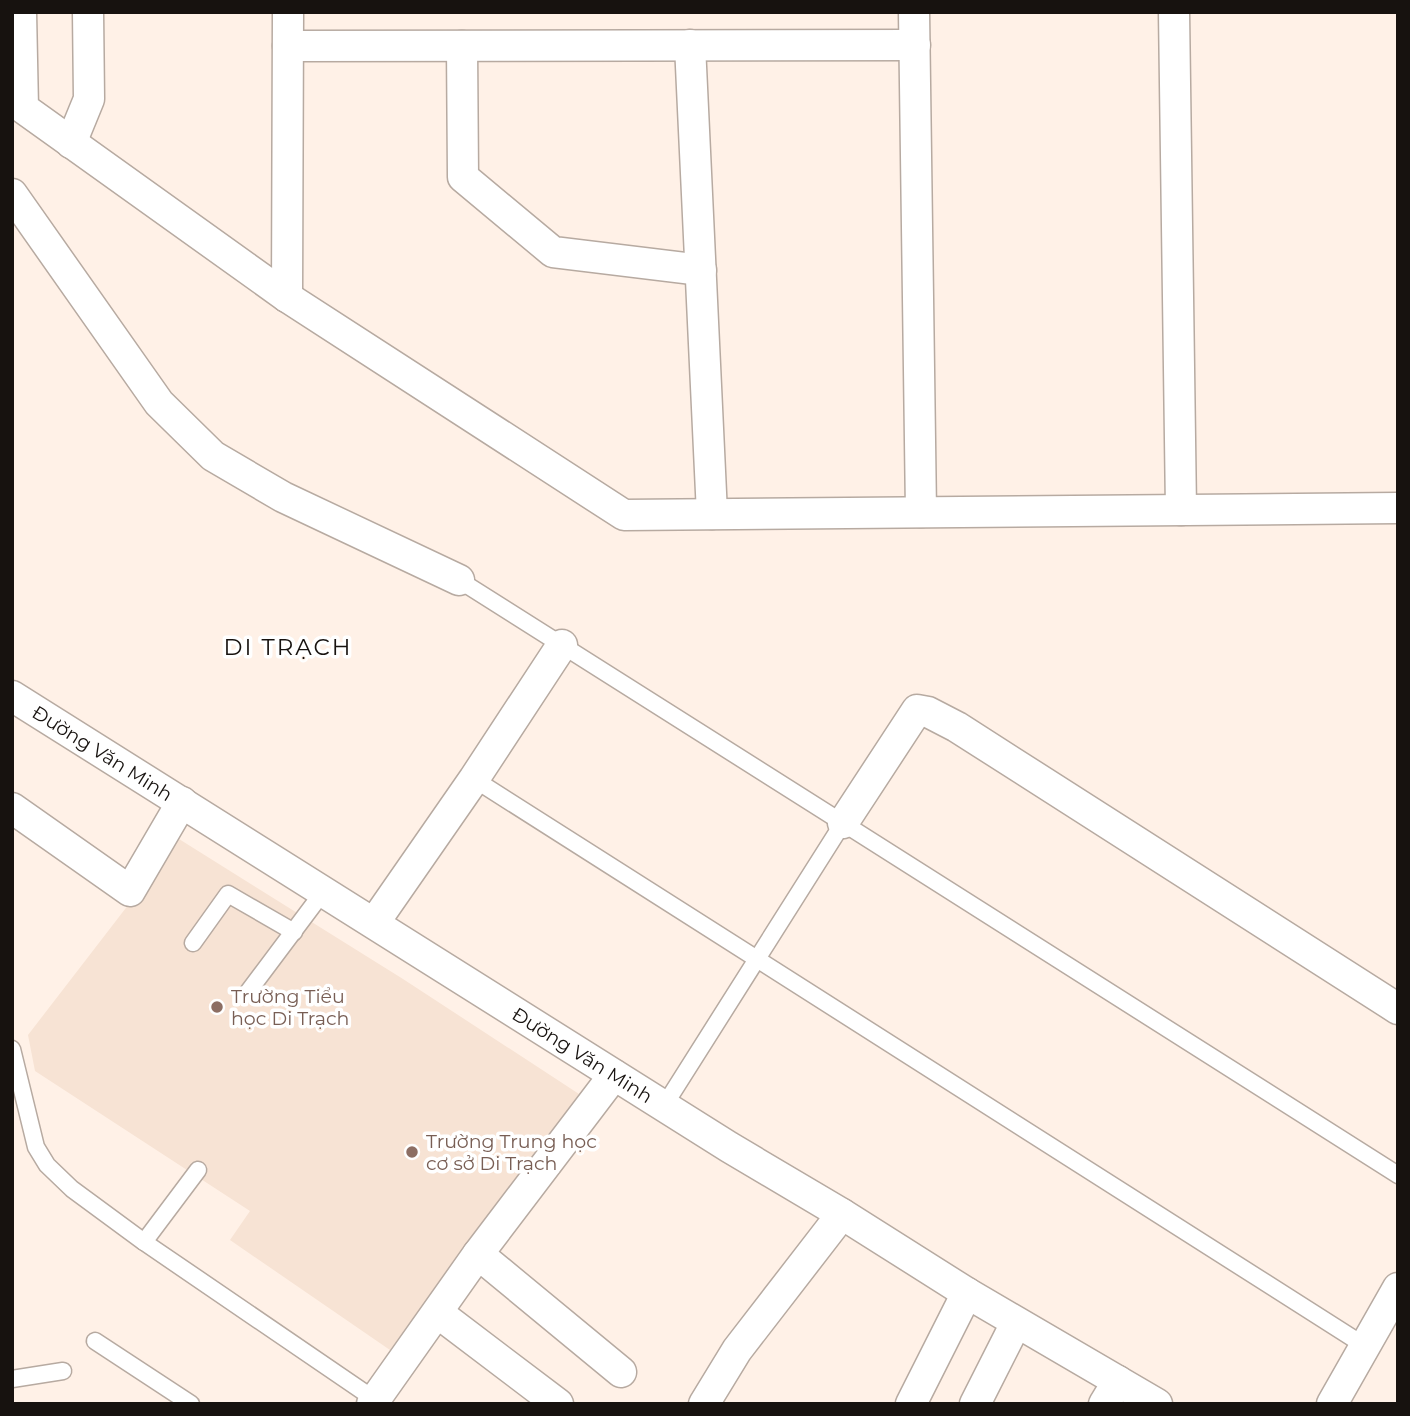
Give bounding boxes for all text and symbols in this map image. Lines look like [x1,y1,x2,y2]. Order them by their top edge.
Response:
district label: DI TRẠCH [223,633,353,661]
street label: Đường Văn Minh [28,700,177,806]
place label: Trường Tiểu học Di Trạch [231,985,349,1030]
marker: Trường Tiểu học Di Trạch [209,999,225,1015]
street label: Đường Văn Minh [508,1002,657,1108]
place label: Trường Trung học cơ sở Di Trạch [426,1130,597,1175]
marker: Trường Trung học cơ sở Di Trạch [404,1144,420,1160]

